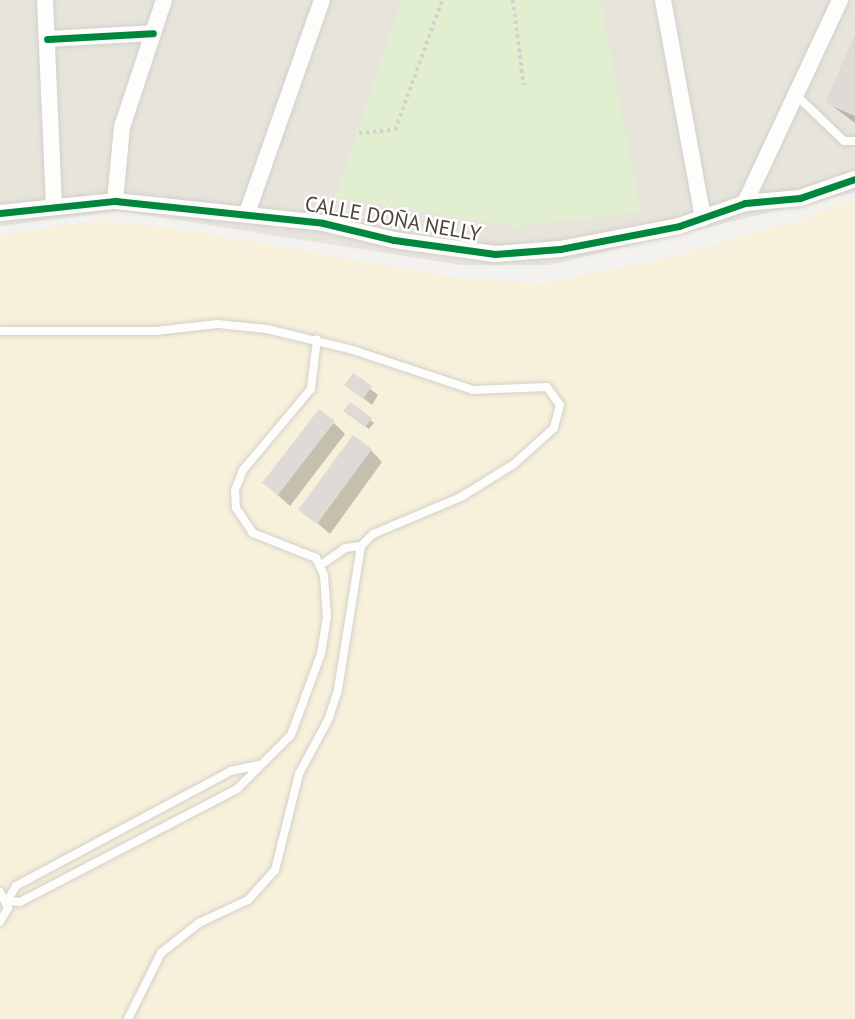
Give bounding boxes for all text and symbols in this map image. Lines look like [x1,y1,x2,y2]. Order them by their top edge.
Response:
street label: CALLE DOÑA NELLY [303,191,483,247]

